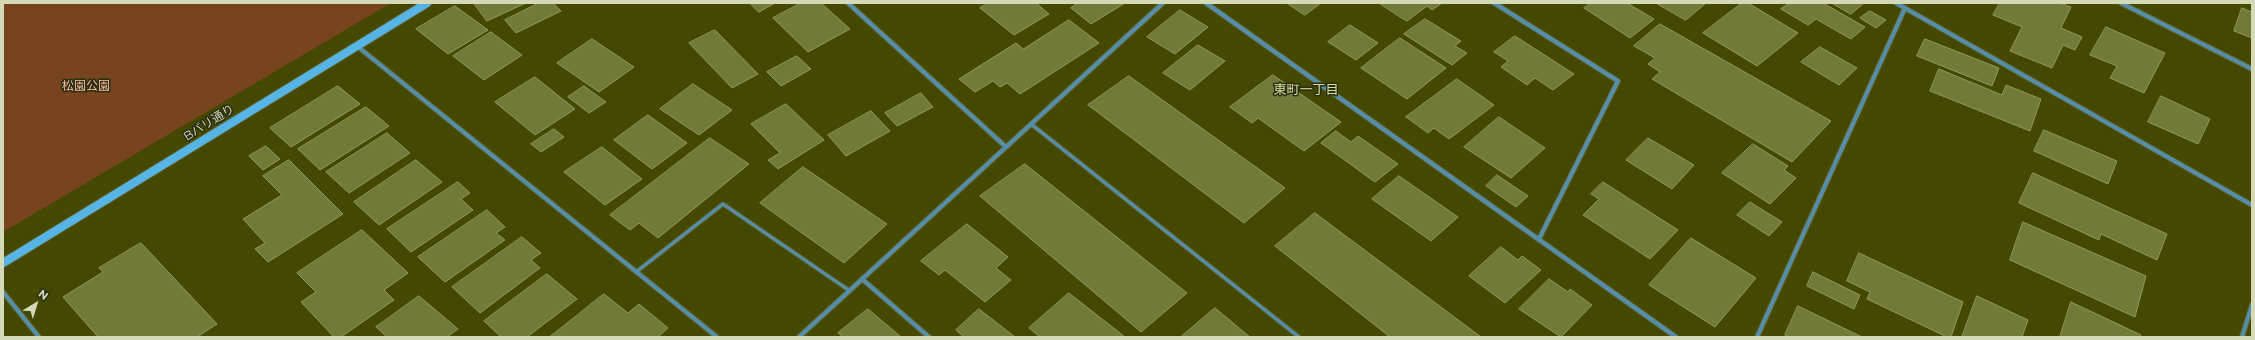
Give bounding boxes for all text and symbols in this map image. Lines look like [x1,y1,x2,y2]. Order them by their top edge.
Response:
park label: 松園公園 [62,79,110,93]
district label: 東町一丁目 [1274,82,1338,98]
street label: Bバリ通り [181,102,237,144]
north arrow [16,284,56,324]
text: N [36,286,51,303]

